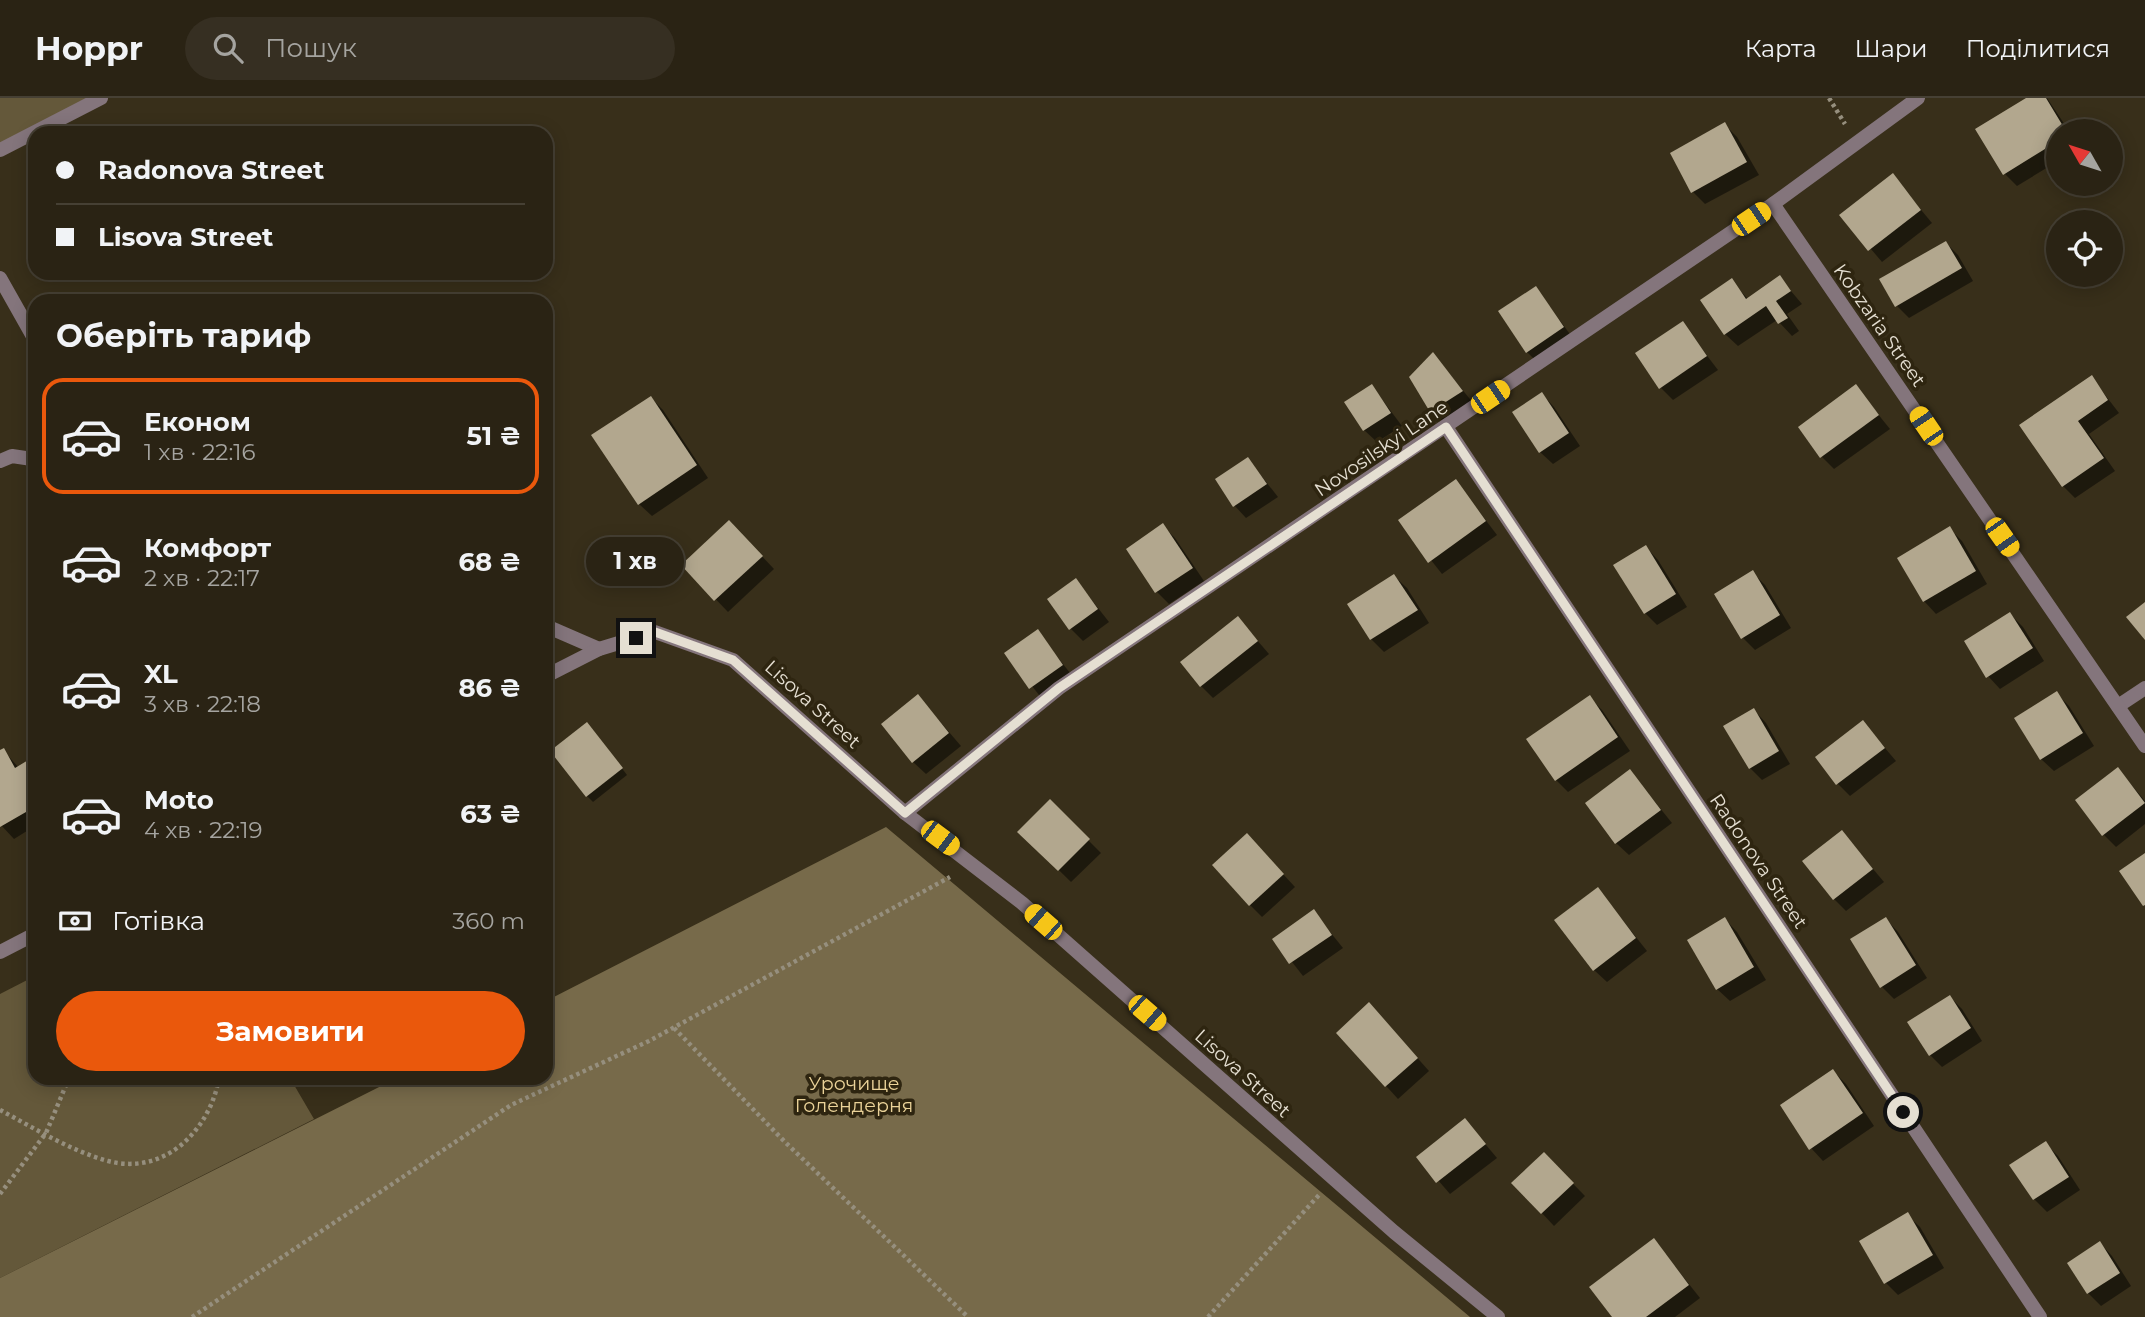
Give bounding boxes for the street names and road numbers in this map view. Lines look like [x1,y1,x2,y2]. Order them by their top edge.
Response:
street label: Kobzaria Street [1829,259,1931,391]
street label: Novosilskyi Lane [1310,395,1452,501]
street label: Lisova Street [760,655,865,754]
street label: Radonova Street [1705,789,1812,933]
street label: Lisova Street [1190,1024,1295,1123]

